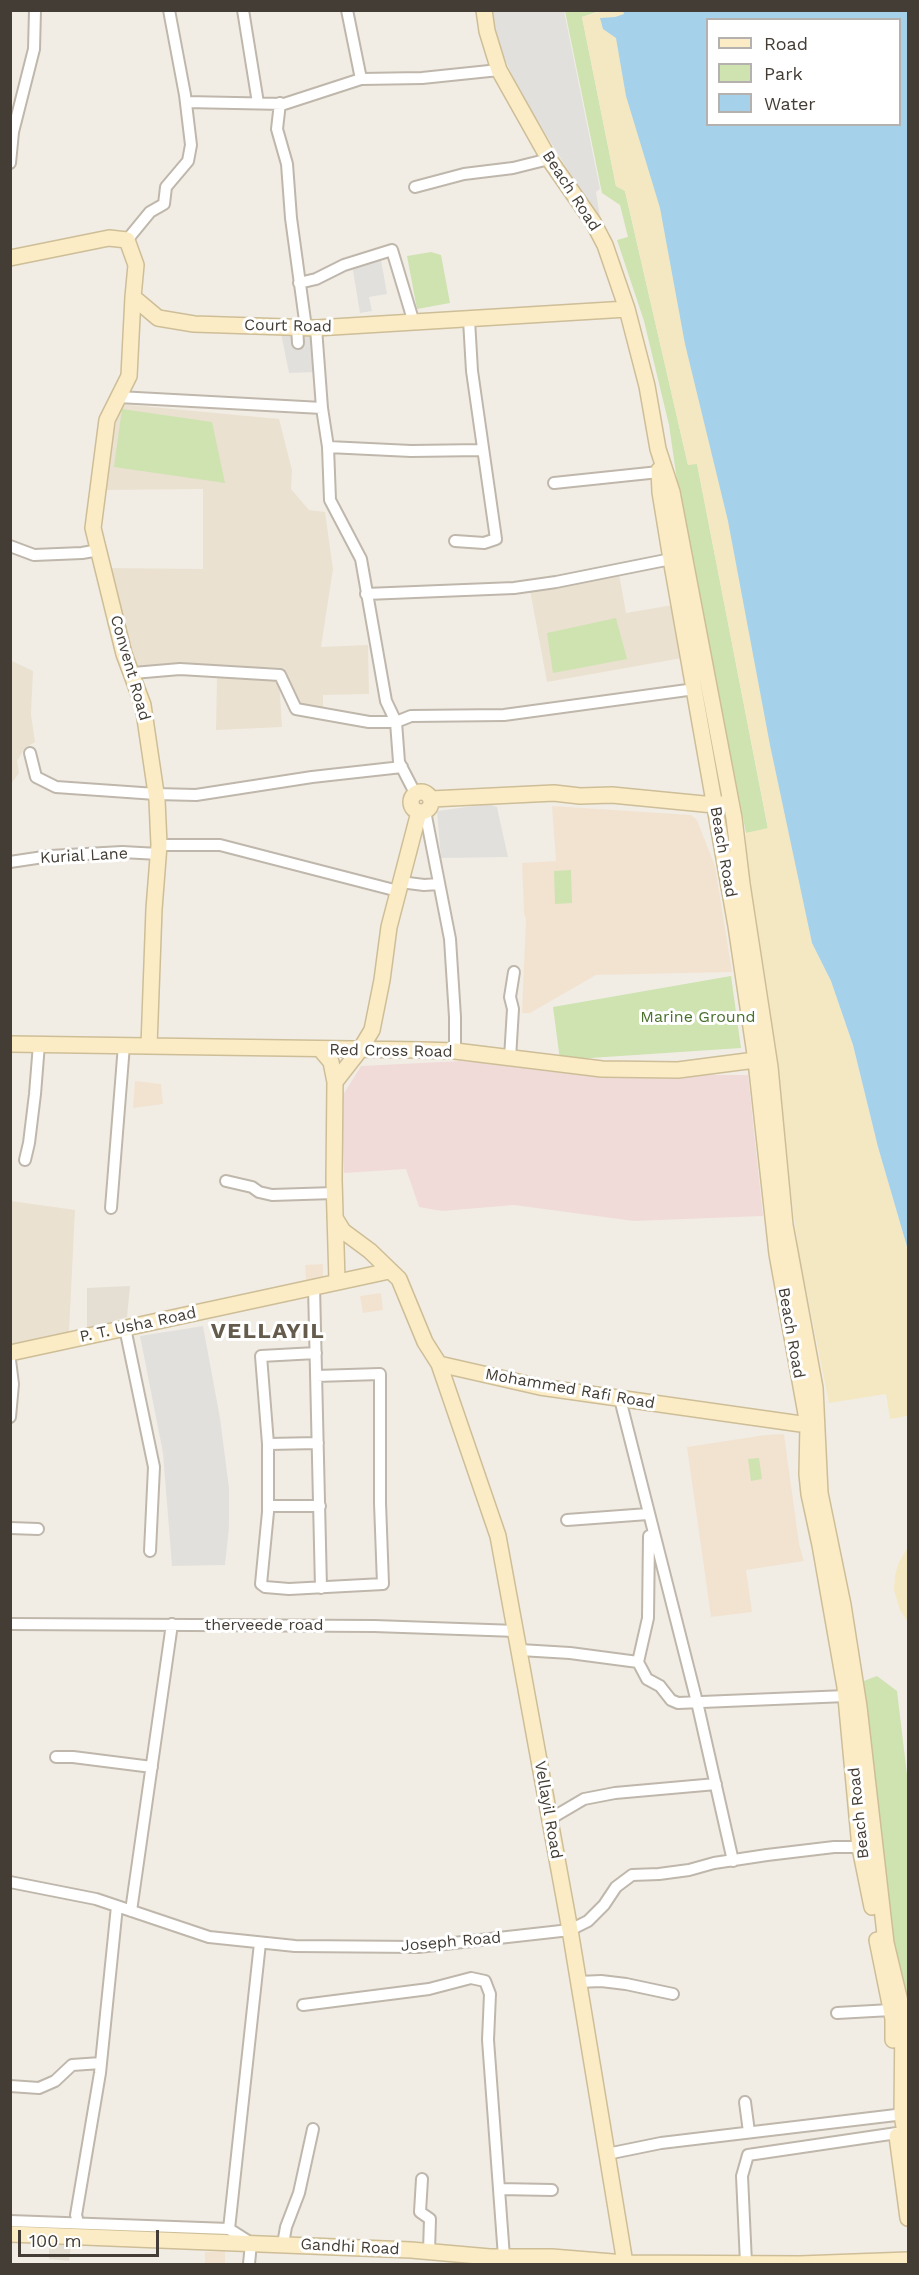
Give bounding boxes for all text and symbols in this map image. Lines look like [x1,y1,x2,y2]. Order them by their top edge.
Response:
legend [706,18,901,126]
text: Road [764,33,808,54]
text: Park [764,63,803,84]
text: Water [764,93,816,114]
street label: Beach Road [538,147,604,235]
street label: Court Road [244,316,332,336]
street label: Convent Road [106,613,154,723]
street label: Beach Road [706,805,740,899]
street label: Kurial Lane [40,844,128,868]
park label: Marine Ground [640,1007,756,1027]
street label: Red Cross Road [329,1040,453,1062]
street label: Beach Road [774,1286,808,1380]
street label: P. T. Usha Road [78,1303,198,1347]
district label: VELLAYIL [211,1319,325,1345]
street label: Mohammed Rafi Road [484,1365,656,1413]
street label: therveede road [205,1615,323,1635]
street label: Vellayil Road [530,1760,566,1860]
street label: Beach Road [845,1766,873,1860]
street label: Joseph Road [400,1928,502,1956]
scale bar [21,2218,162,2256]
text: 100 m [29,2230,82,2251]
street label: Gandhi Road [300,2235,400,2259]

